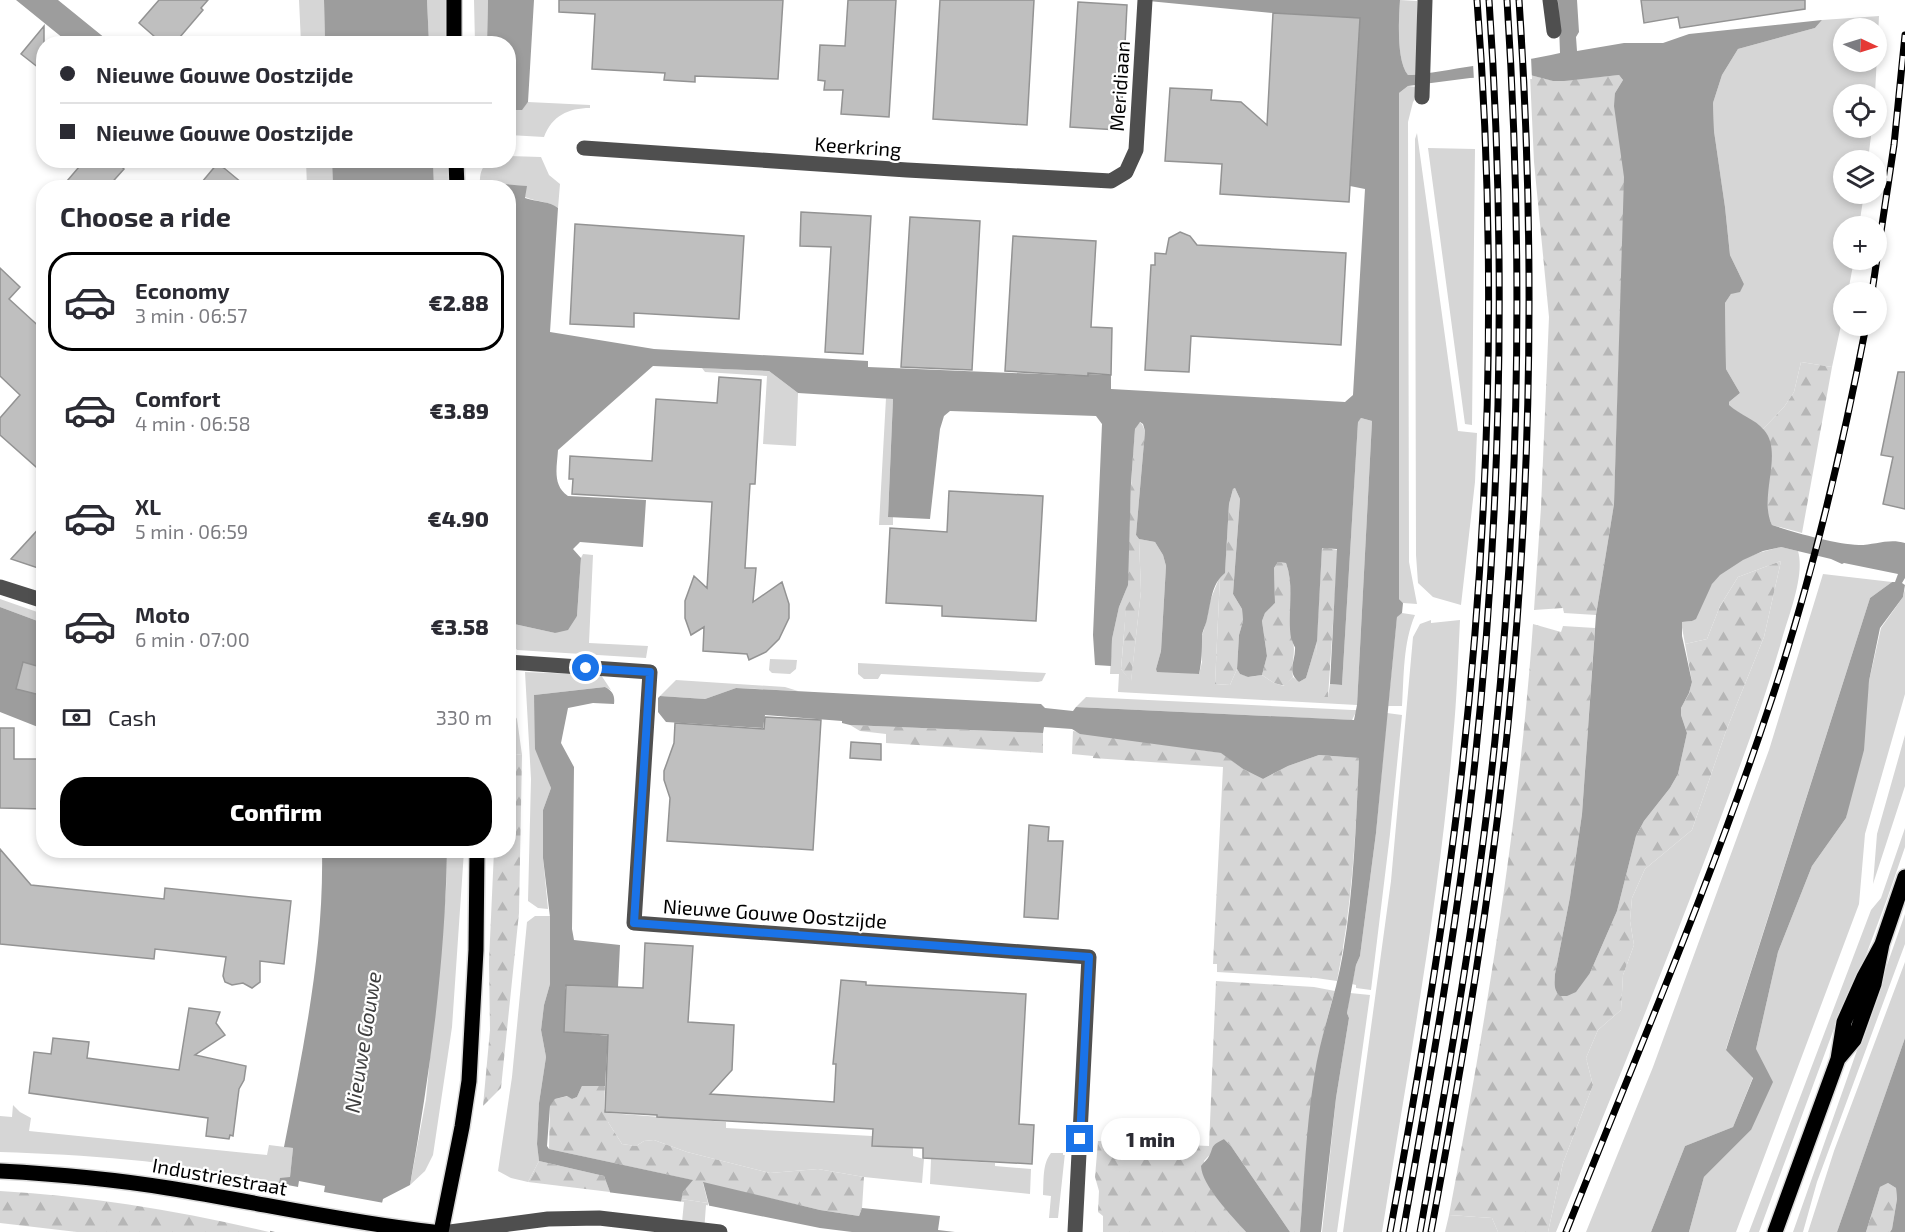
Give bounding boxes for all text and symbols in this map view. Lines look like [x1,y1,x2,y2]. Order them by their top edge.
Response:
north arrow [1833,18,1887,72]
map controls [1833,18,1887,336]
street label: Meridiaan [1104,40,1134,132]
text: Nieuwe Gouwe Oostzijde [96,61,353,87]
button: locate [1833,84,1887,138]
text: Nieuwe Gouwe Oostzijde [96,119,353,145]
street label: Keerkring [814,131,902,161]
button: layers [1833,150,1887,204]
text: Choose a ride [60,200,231,232]
button: + [1833,216,1887,270]
icon: car [63,275,117,329]
text: Economy [135,277,230,303]
button: − [1833,282,1887,336]
text: €2.88 [428,289,489,315]
text: 3 min · 06:57 [135,303,248,327]
icon: car [63,383,117,437]
text: Comfort [135,385,220,411]
text: €3.89 [430,397,489,423]
text: 4 min · 06:58 [135,411,251,435]
icon: car [63,491,117,545]
text: XL [135,493,161,519]
text: €4.90 [428,505,489,531]
text: 5 min · 06:59 [135,519,248,543]
icon: car [63,599,117,653]
text: Moto [135,601,190,627]
text: €3.58 [430,613,489,639]
text: 6 min · 07:00 [135,627,250,651]
route start [572,654,599,681]
icon: cash [60,701,93,734]
text: Cash [108,704,157,730]
text: 330 m [436,705,492,729]
button: Confirm [60,777,492,846]
street label: Nieuwe Gouwe Oostzijde [662,893,888,933]
water label: Nieuwe Gouwe [338,969,386,1115]
callout: 1 min [1101,1118,1200,1160]
route end [1066,1125,1093,1152]
text: 1 min [1126,1127,1175,1151]
street label: Industriestraat [151,1152,290,1200]

